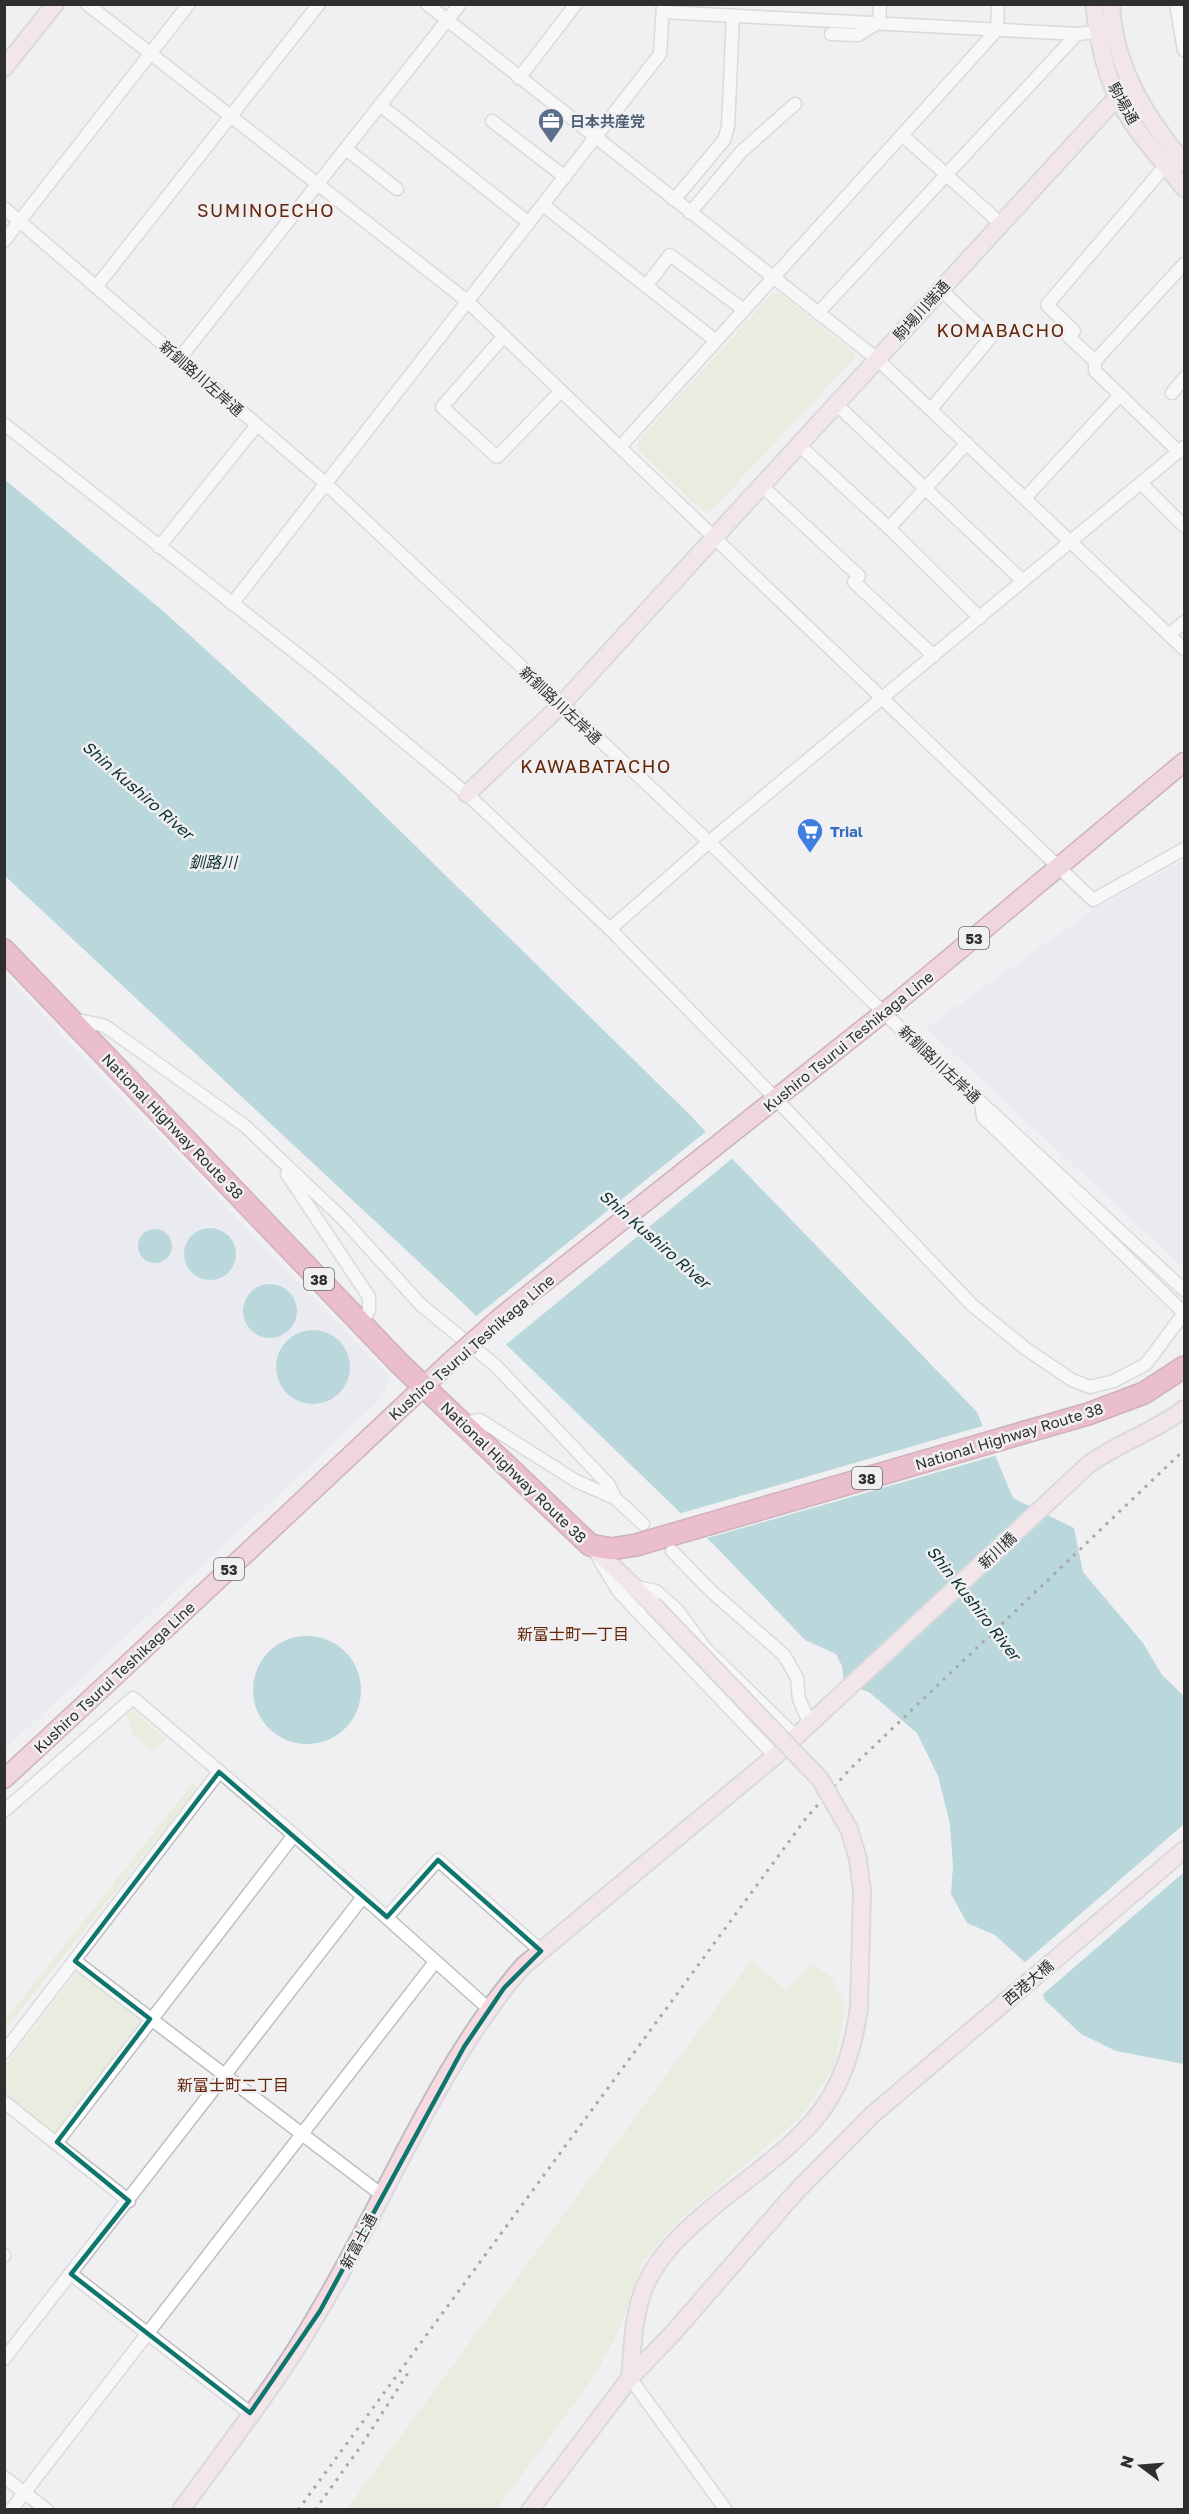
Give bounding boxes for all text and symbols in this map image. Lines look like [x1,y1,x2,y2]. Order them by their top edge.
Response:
street label: 駒場通 [1105,79,1143,127]
office icon: 日本共産党 [536,106,566,144]
place label: 日本共産党 [570,112,645,130]
district label: SUMINOECHO [197,199,335,221]
street label: 駒場川端通 [889,276,953,344]
district label: KOMABACHO [936,319,1066,341]
street label: 新釧路川左岸通 [156,337,248,419]
street label: 新釧路川左岸通 [516,663,606,747]
water label: Shin Kushiro River [79,736,200,845]
district label: KAWABATACHO [520,755,672,777]
supermarket icon: Trial [795,816,825,854]
place label: Trial [830,822,863,840]
water label: 釧路川 [189,852,239,872]
road number: 53 [959,927,989,949]
street label: Kushiro Tsurui Teshikaga Line [759,967,937,1115]
street label: 新釧路川左岸通 [895,1022,985,1106]
street label: National Highway Route 38 [99,1049,247,1203]
water label: Shin Kushiro River [596,1185,717,1294]
road number: 38 [304,1268,334,1290]
street label: Kushiro Tsurui Teshikaga Line [385,1270,558,1424]
street label: National Highway Route 38 [437,1398,591,1546]
street label: National Highway Route 38 [913,1399,1105,1473]
road number: 38 [852,1467,882,1489]
street label: 新川橋 [974,1528,1020,1572]
water label: Shin Kushiro River [923,1542,1027,1667]
road number: 53 [214,1558,244,1580]
street label: Kushiro Tsurui Teshikaga Line [30,1597,198,1756]
district label: 新富士町一丁目 [517,1624,629,1644]
street label: 西港大橋 [999,1956,1057,2008]
district label: 新富士町二丁目 [177,2075,289,2095]
street label: 新富士通 [336,2210,380,2272]
north arrow [1111,2436,1171,2496]
text: N [1115,2453,1138,2470]

